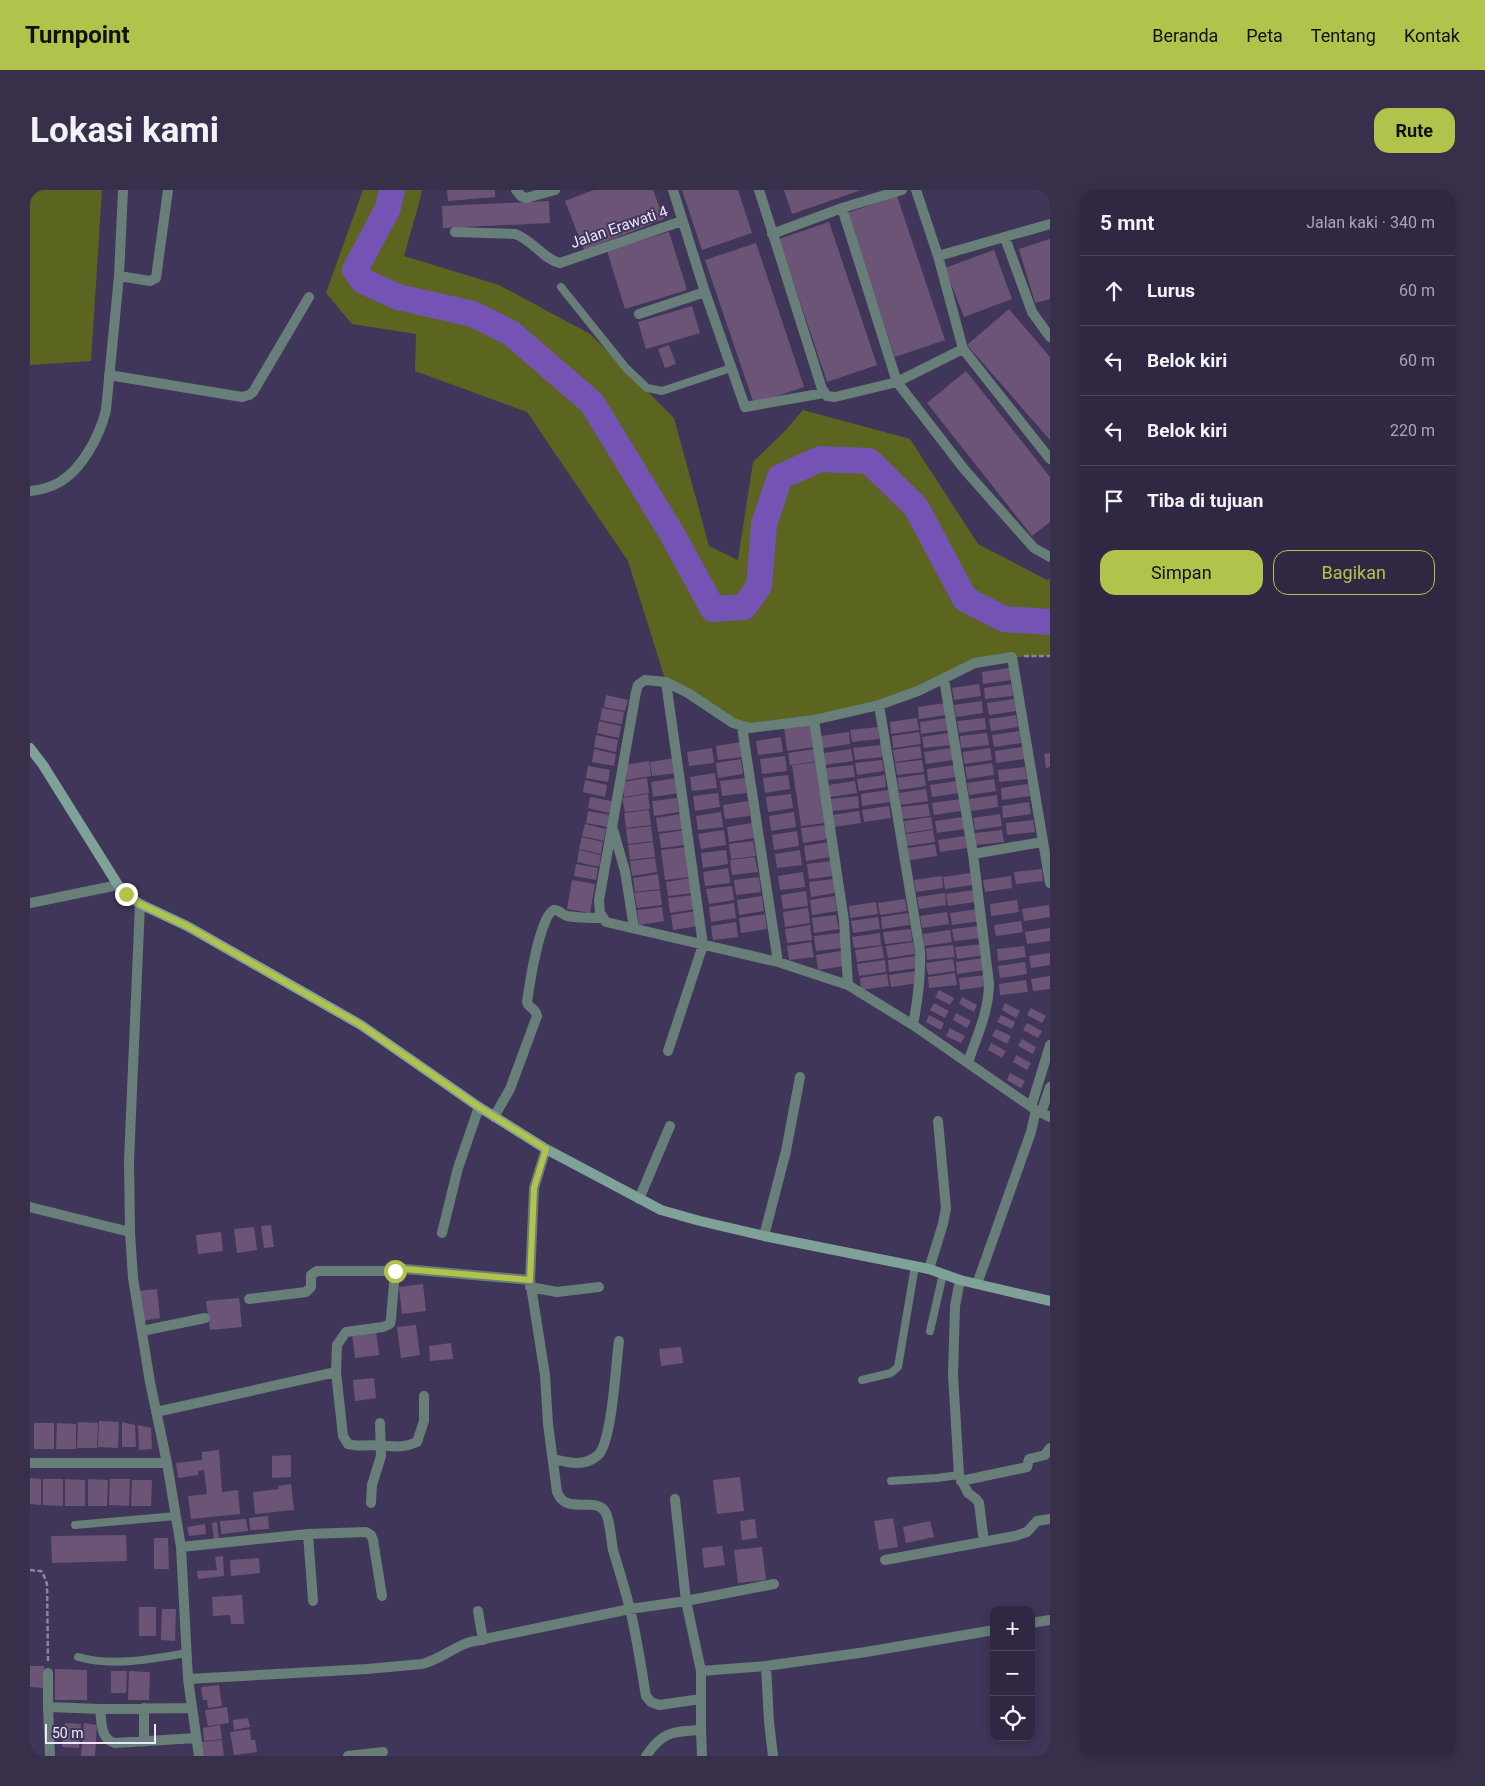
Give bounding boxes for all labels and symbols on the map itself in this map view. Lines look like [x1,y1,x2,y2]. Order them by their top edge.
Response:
street label: Jalan Erawati 4 [568,202,671,252]
route end [115,883,138,906]
route start [384,1260,407,1283]
scale bar [45,1721,156,1744]

